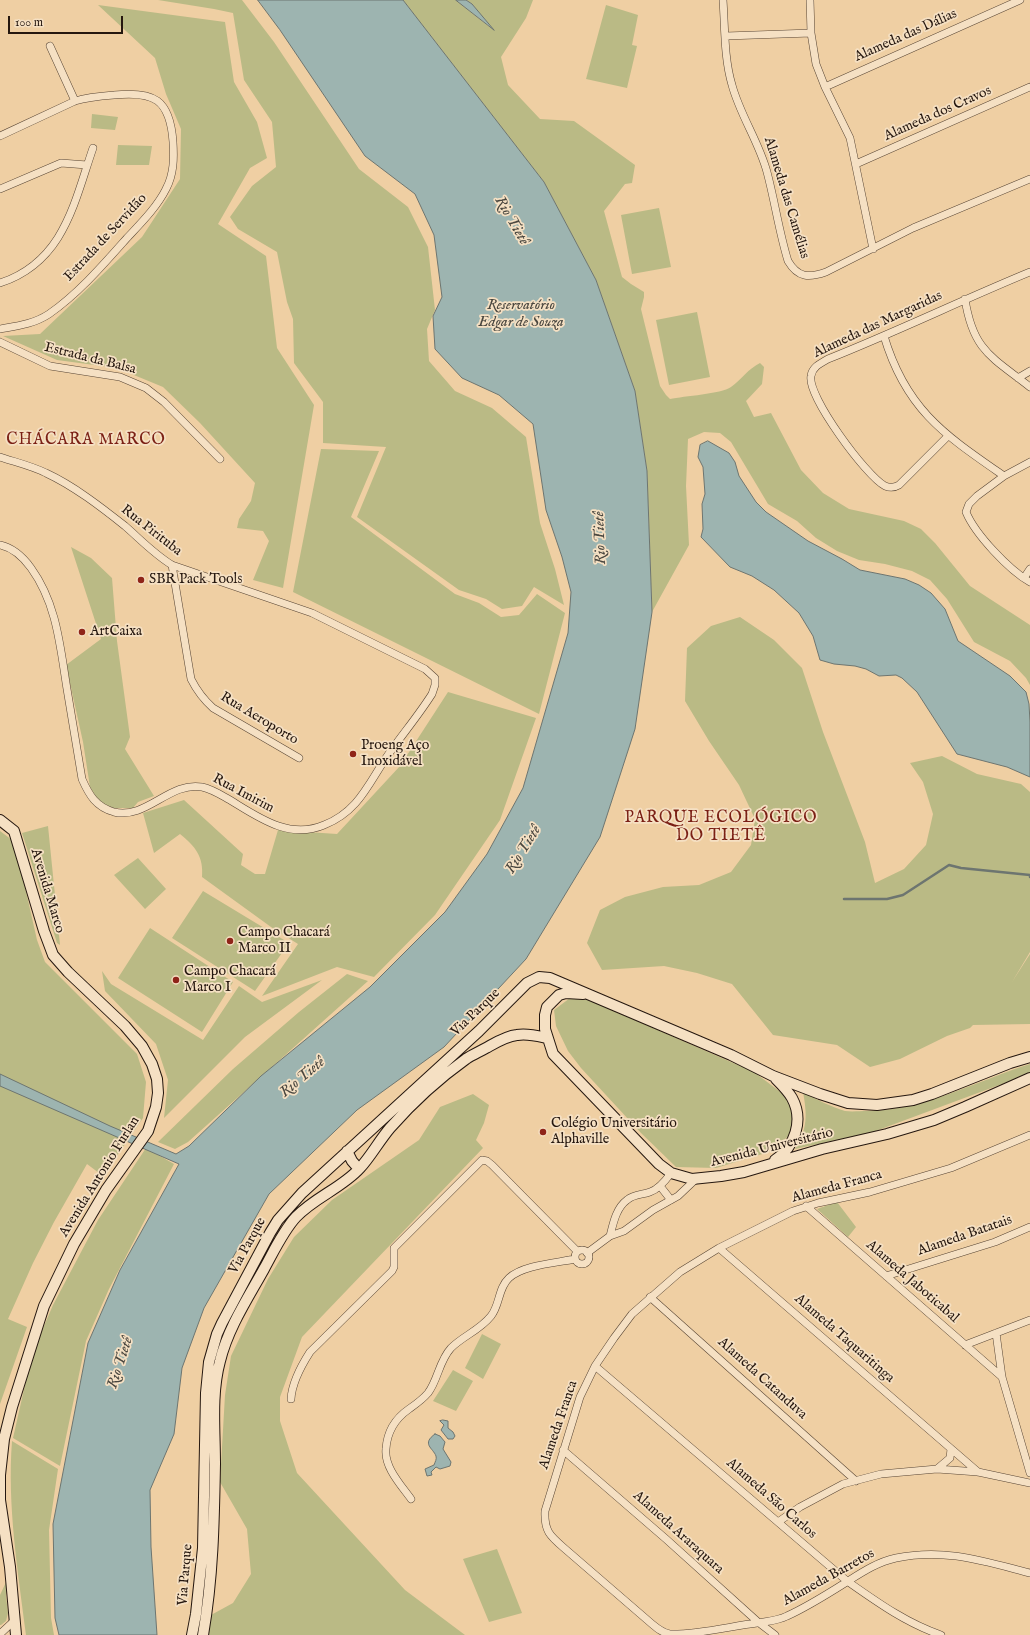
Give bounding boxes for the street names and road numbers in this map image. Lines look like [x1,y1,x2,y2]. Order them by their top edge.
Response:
street label: Alameda das Dálias [852,6,960,66]
street label: Alameda dos Cravos [882,83,994,145]
street label: Alameda das Camélias [759,135,813,261]
street label: Estrada de Servidão [61,191,151,285]
street label: Alameda das Margaridas [811,288,945,362]
street label: Estrada da Balsa [42,339,138,379]
street label: Rua Pirituba [117,502,185,560]
street label: Rua Aeroporto [217,689,301,749]
street label: Rua Imirim [209,771,277,817]
street label: Avenida Marco [26,847,68,935]
street label: Via Parque [448,985,504,1041]
street label: Avenida Antonio Furlan [56,1114,144,1240]
street label: Avenida Universitário [709,1125,835,1171]
street label: Alameda Franca [790,1167,884,1207]
street label: Alameda Batatais [916,1212,1014,1260]
street label: Via Parque [226,1215,270,1277]
street label: Alameda Jaboticabal [862,1237,962,1327]
street label: Alameda Taquaritinga [791,1291,897,1387]
street label: Alameda Catanduva [714,1334,810,1424]
street label: Alameda Franca [536,1379,582,1471]
street label: Alameda São Carlos [722,1455,820,1543]
street label: Alameda Araraquara [629,1488,727,1578]
street label: Via Parque [175,1543,197,1607]
street label: Alameda Barretos [780,1546,878,1610]

